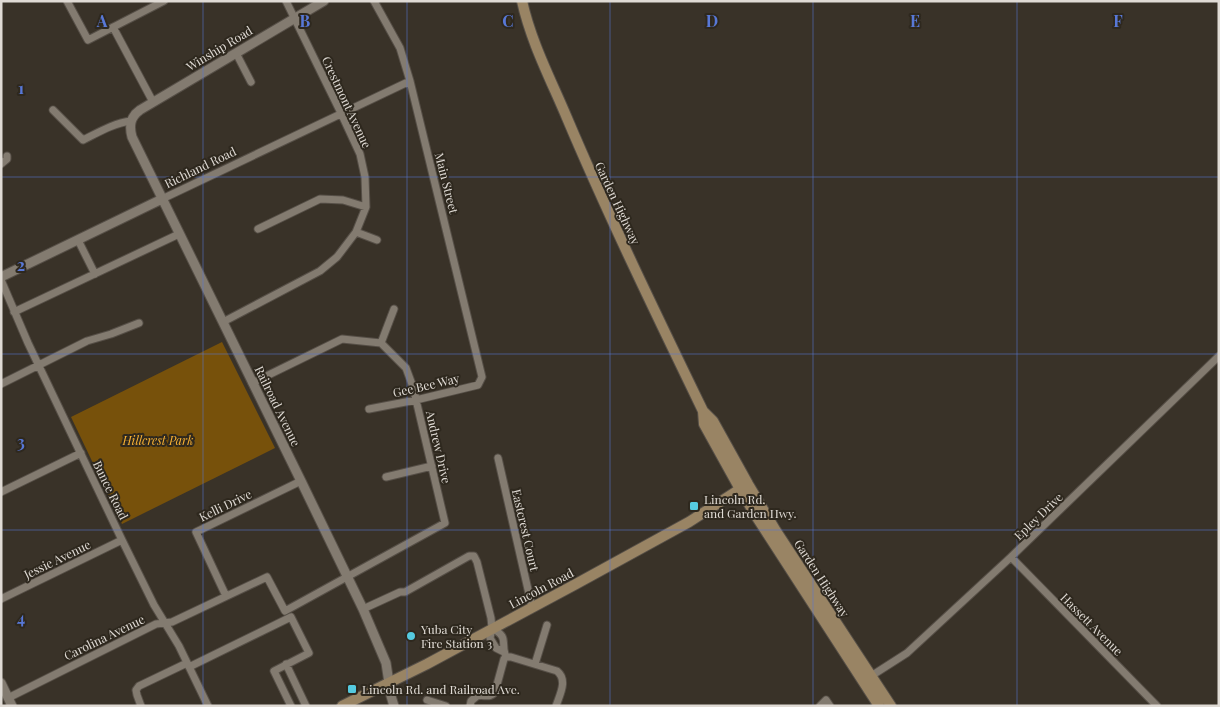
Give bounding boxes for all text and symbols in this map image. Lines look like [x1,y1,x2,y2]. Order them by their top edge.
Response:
text: A [96,10,108,31]
text: B [300,10,311,31]
text: C [502,10,514,31]
text: D [706,10,718,31]
text: E [910,10,920,31]
text: F [1113,10,1123,31]
street label: Winship Road [182,22,255,75]
street label: Crestmont Avenue [319,53,375,151]
text: 1 [18,77,24,98]
street label: Richland Road [161,143,239,191]
street label: Main Street [432,151,462,216]
street label: Garden Highway [592,159,644,247]
text: 2 [17,254,25,275]
street label: Railroad Avenue [252,363,304,449]
street label: Gee Bee Way [391,370,461,400]
street label: Andrew Drive [423,408,455,485]
text: 3 [17,431,25,452]
park label: Hillcrest Park [122,432,193,448]
street label: Bunce Road [90,458,132,522]
street label: Kelli Drive [196,485,254,525]
street label: Eastcrest Court [509,487,543,573]
street label: Epley Drive [1010,489,1066,543]
place label: Lincoln Rd. and Garden Hwy. [704,491,796,521]
marker: Lincoln Rd. and Garden Hwy. [688,500,700,512]
street label: Jessie Avenue [20,536,93,582]
street label: Garden Highway [791,536,853,620]
street label: Lincoln Road [506,564,576,612]
street label: Hassett Avenue [1057,589,1127,659]
text: 4 [17,607,25,628]
street label: Carolina Avenue [61,611,147,663]
place label: Yuba City Fire Station 3 [420,621,492,651]
marker: Yuba City Fire Station 3 [405,630,417,642]
place label: Lincoln Rd. and Railroad Ave. [362,681,520,697]
marker: Lincoln Rd. and Railroad Ave. [346,683,358,695]

